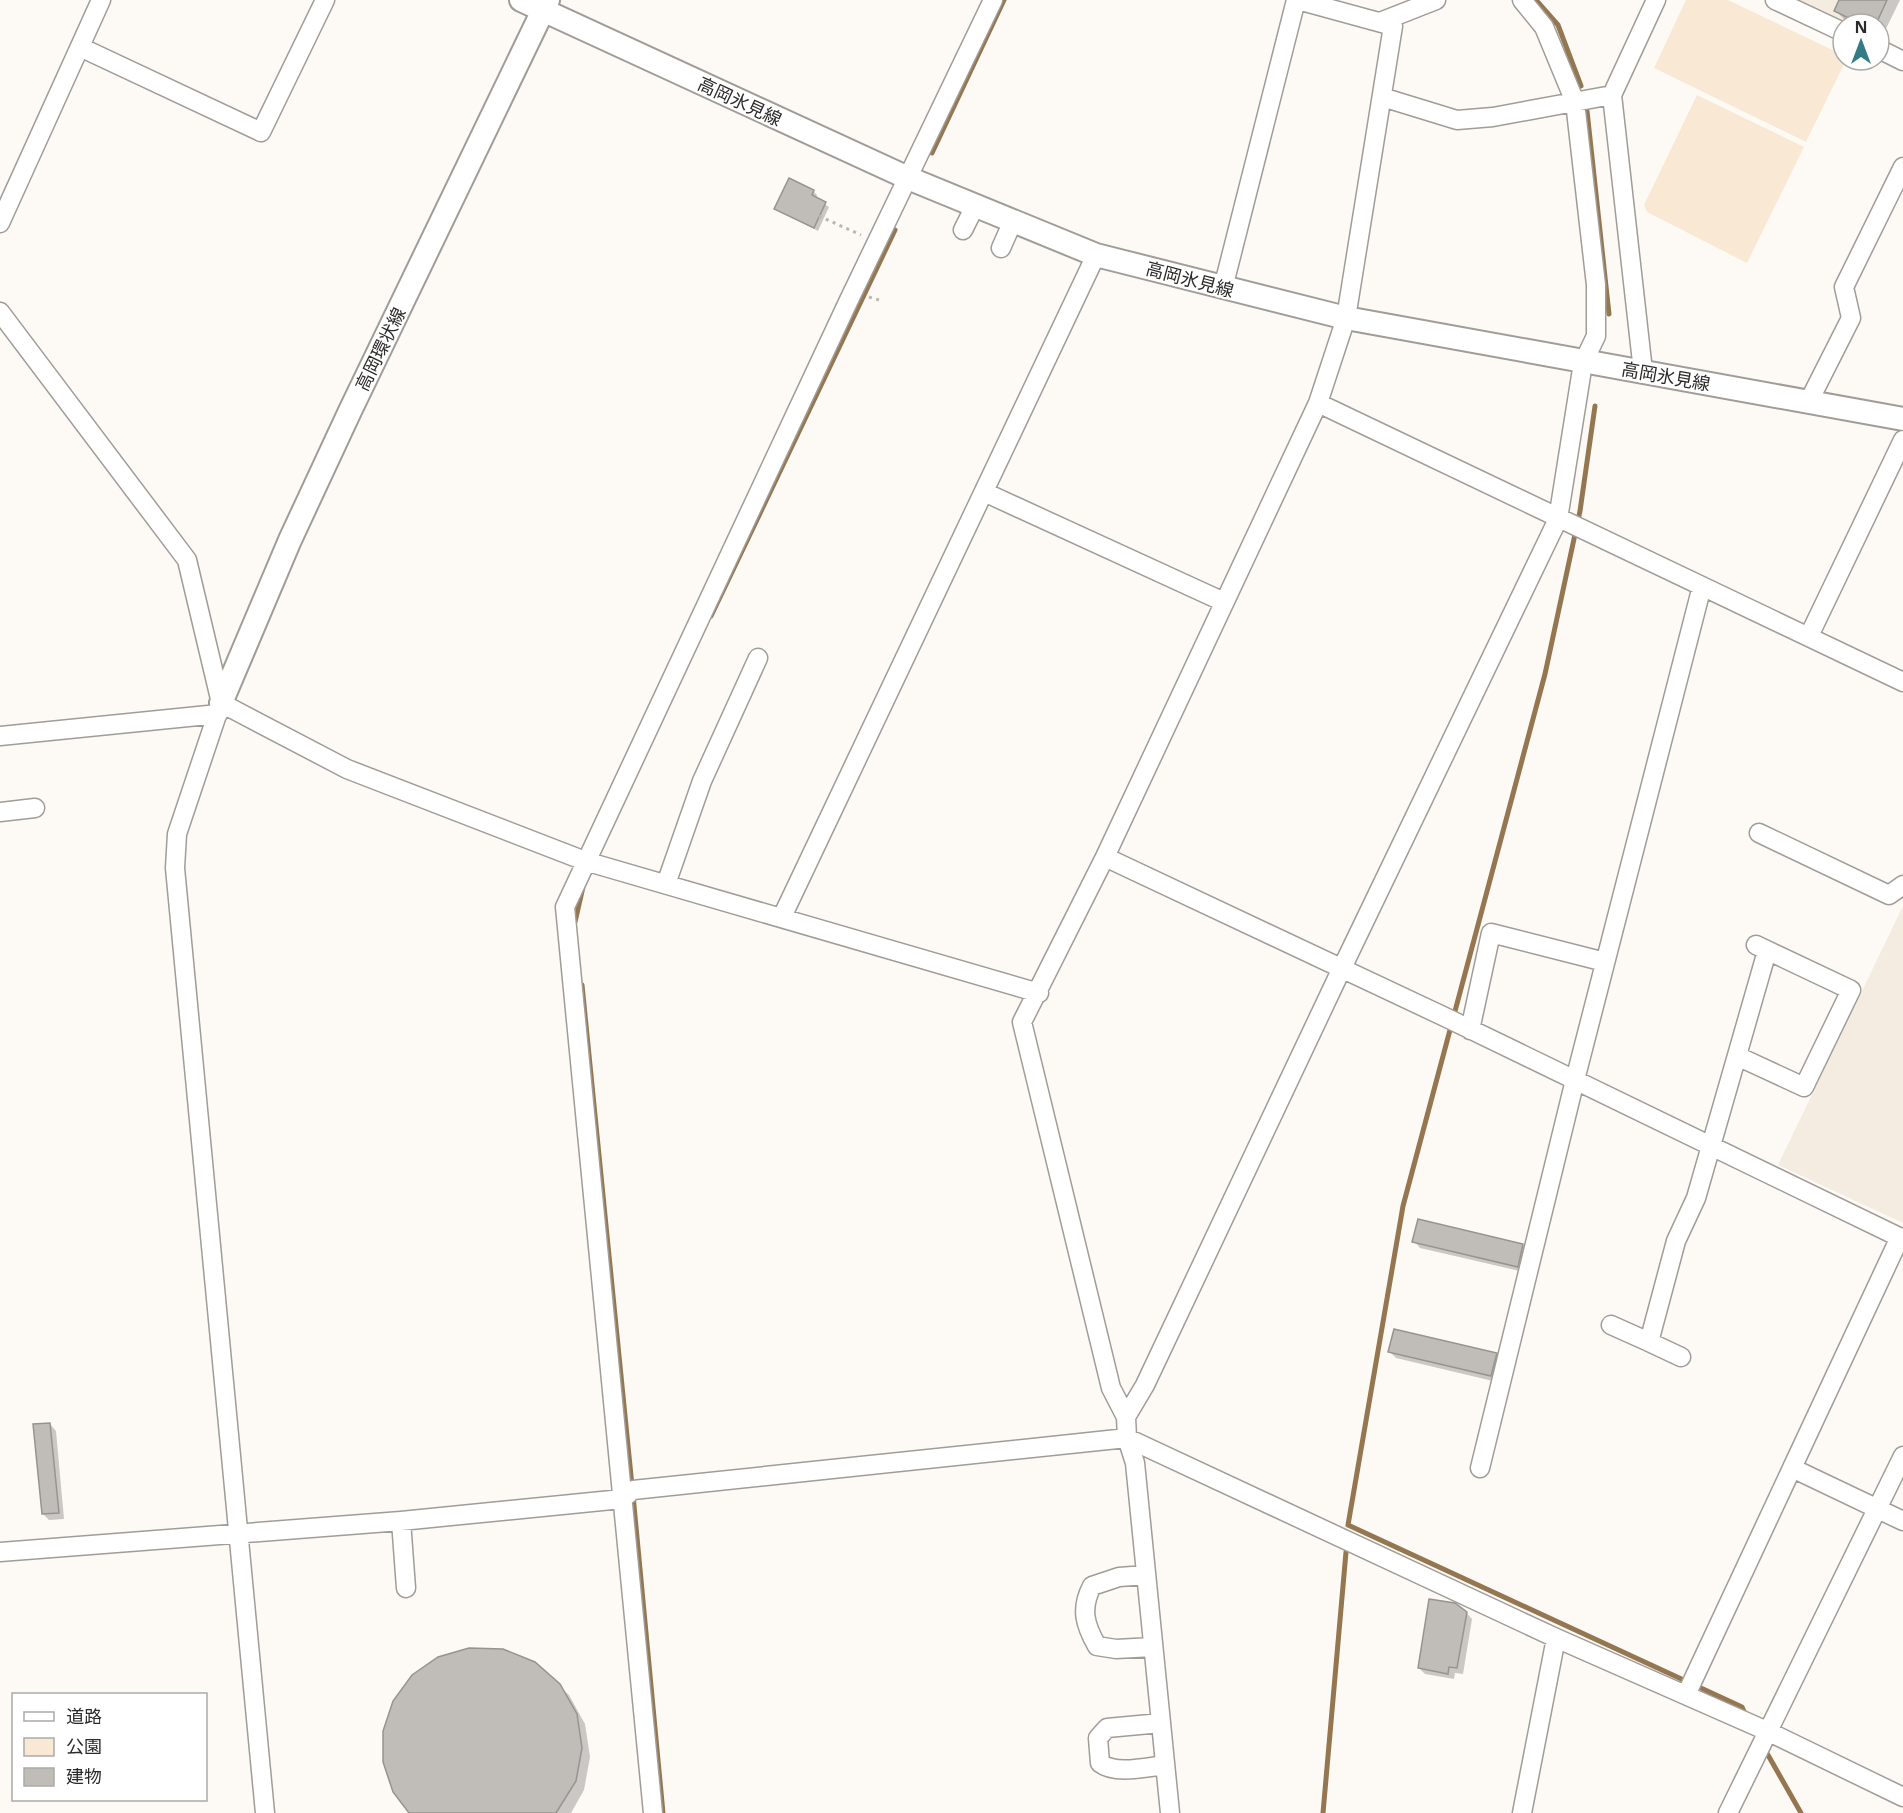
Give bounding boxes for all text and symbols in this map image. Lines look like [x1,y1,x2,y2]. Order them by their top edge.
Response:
north arrow [1831,12,1891,72]
text: N [1854,16,1868,38]
street label: 高岡氷見線 [694,71,786,131]
street label: 高岡氷見線 [1143,256,1237,302]
street label: 高岡環状線 [349,303,411,395]
street label: 高岡氷見線 [1620,356,1712,396]
legend [12,1693,207,1801]
text: 道路 [66,1704,102,1728]
text: 公園 [66,1734,102,1758]
text: 建物 [66,1764,102,1788]

